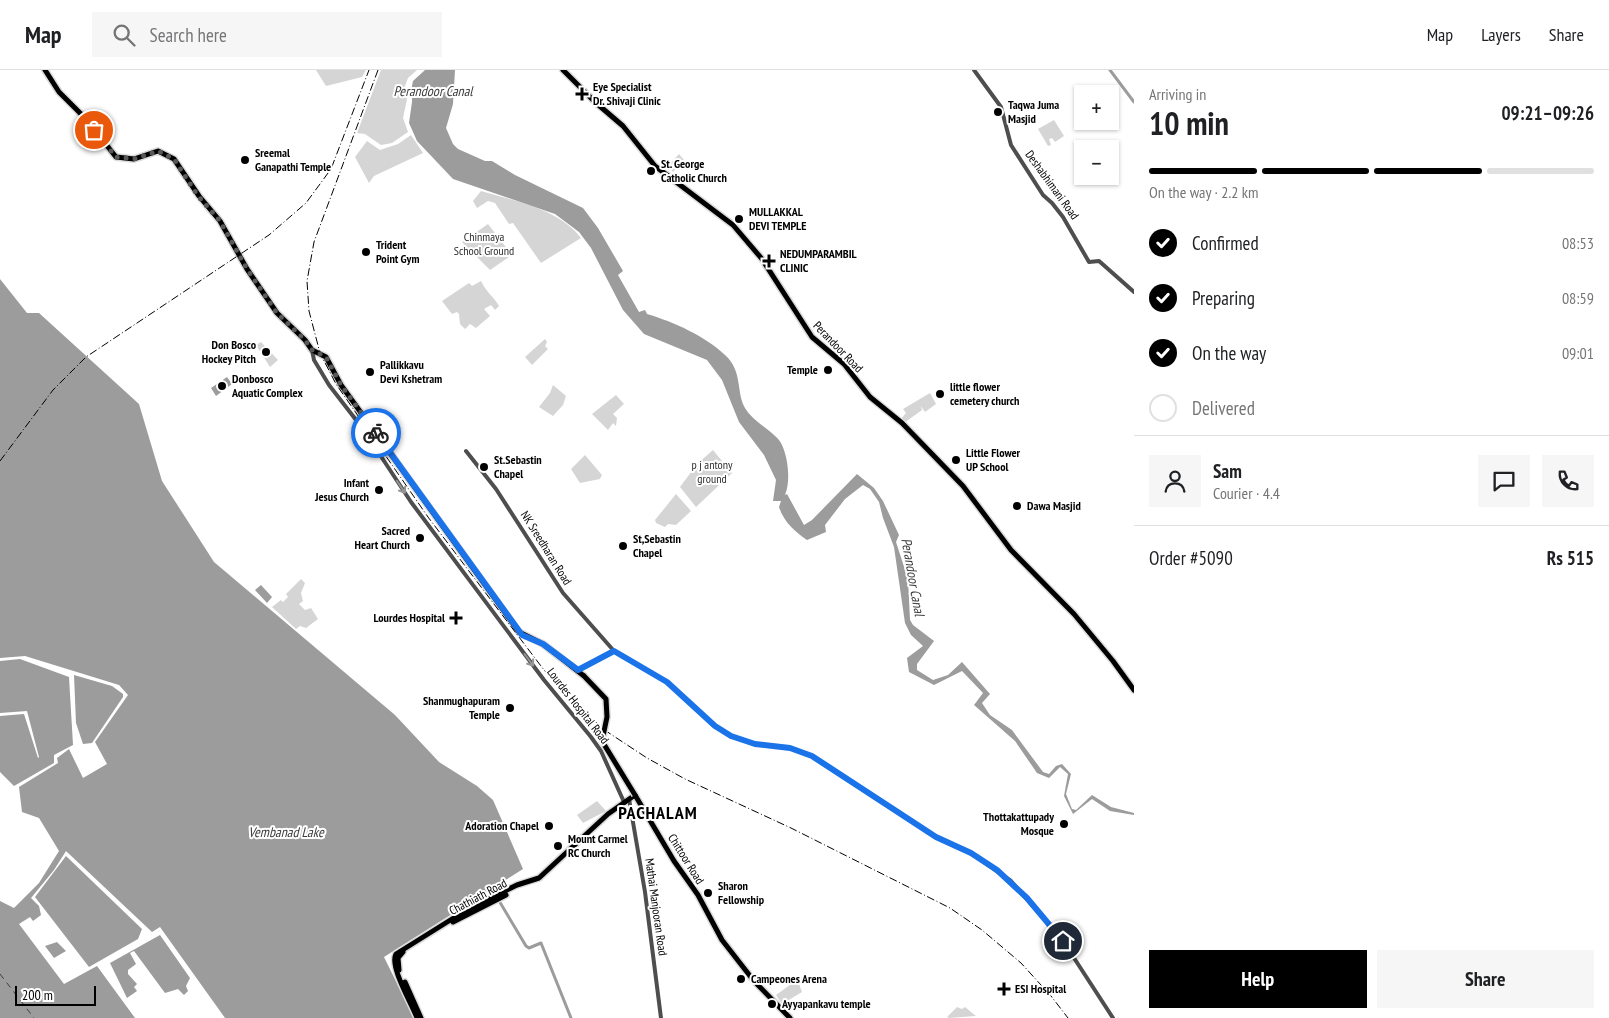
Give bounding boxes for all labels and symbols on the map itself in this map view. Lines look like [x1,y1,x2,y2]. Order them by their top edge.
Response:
place label: Eye Specialist Dr. Shivaji Clinic [593,79,662,108]
water label: Perandoor Canal [393,82,474,100]
marker: Eye Specialist Dr. Shivaji Clinic [575,87,589,101]
place label: Taqwa Juma Masjid [1008,97,1059,126]
marker: Taqwa Juma Masjid [992,106,1004,118]
pin [73,109,115,151]
place label: Sreemal Ganapathi Temple [255,145,331,174]
street label: Deshabhimani Road [1022,147,1083,222]
marker: Sreemal Ganapathi Temple [239,154,251,166]
place label: St. George Catholic Church [661,156,727,185]
marker: St. George Catholic Church [645,165,657,177]
place label: MULLAKKAL DEVI TEMPLE [749,204,806,233]
marker: MULLAKKAL DEVI TEMPLE [733,213,745,225]
park label: Chinmaya School Ground [454,229,514,258]
place label: Trident Point Gym [376,237,419,266]
marker: Trident Point Gym [360,246,372,258]
place label: NEDUMPARAMBIL CLINIC [780,246,857,275]
marker: NEDUMPARAMBIL CLINIC [762,254,776,268]
street label: Perandoor Road [810,318,866,375]
place label: Don Bosco Hockey Pitch [202,337,257,366]
marker: Don Bosco Hockey Pitch [260,346,272,358]
place label: Pallikkavu Devi Kshetram [380,357,442,386]
place label: Temple [787,362,818,377]
marker: Temple [822,364,834,376]
marker: Pallikkavu Devi Kshetram [364,366,376,378]
place label: Donbosco Aquatic Complex [231,371,304,400]
place label: little flower cemetery church [950,379,1019,408]
marker: Donbosco Aquatic Complex [216,380,228,392]
marker: little flower cemetery church [934,388,946,400]
courier [351,408,401,458]
place label: Little Flower UP School [966,445,1021,474]
place label: St.Sebastin Chapel [494,452,542,481]
marker: Little Flower UP School [950,454,962,466]
park label: p j antony ground [691,457,733,486]
marker: St.Sebastin Chapel [478,461,490,473]
place label: Infant Jesus Church [314,475,369,504]
one-way arrow [396,479,406,493]
marker: Infant Jesus Church [373,484,385,496]
place label: Dawa Masjid [1027,498,1081,513]
marker: Dawa Masjid [1011,500,1023,512]
street label: NK Sreedharan Road [518,508,575,588]
place label: Sacred Heart Church [355,523,410,552]
place label: St,Sebastin Chapel [633,531,681,560]
marker: Sacred Heart Church [414,532,426,544]
water label: Perandoor Canal [897,536,929,619]
marker: St,Sebastin Chapel [617,540,629,552]
place label: Lourdes Hospital [374,610,445,625]
marker: Lourdes Hospital [449,611,463,625]
one-way arrow [524,653,534,667]
street label: Lourdes Hospital Road [544,665,613,747]
place label: Shanmughapuram Temple [423,693,500,722]
marker: Shanmughapuram Temple [504,702,516,714]
district label: PACHALAM [618,801,698,824]
place label: Thottakattupady Mosque [983,809,1054,838]
place label: Adoration Chapel [464,818,539,833]
marker: Thottakattupady Mosque [1058,818,1070,830]
marker: Adoration Chapel [543,820,555,832]
water label: Vembanad Lake [248,823,325,841]
place label: Mount Carmel RC Church [568,831,628,860]
street label: Chittoor Road [665,831,708,887]
marker: Mount Carmel RC Church [552,840,564,852]
street label: Mathai Manjooran Road [642,857,671,957]
street label: Chathiath Road [446,875,509,918]
place label: Sharon Fellowship [718,878,765,907]
marker: Sharon Fellowship [702,887,714,899]
pin [1042,920,1084,962]
place label: Campeones Arena [751,971,827,986]
marker: Campeones Arena [735,973,747,985]
place label: ESI Hospital [1015,981,1066,996]
marker: ESI Hospital [997,982,1011,996]
scale bar [15,983,96,1006]
place label: Ayyapankavu temple [781,996,871,1011]
marker: Ayyapankavu temple [766,998,778,1010]

